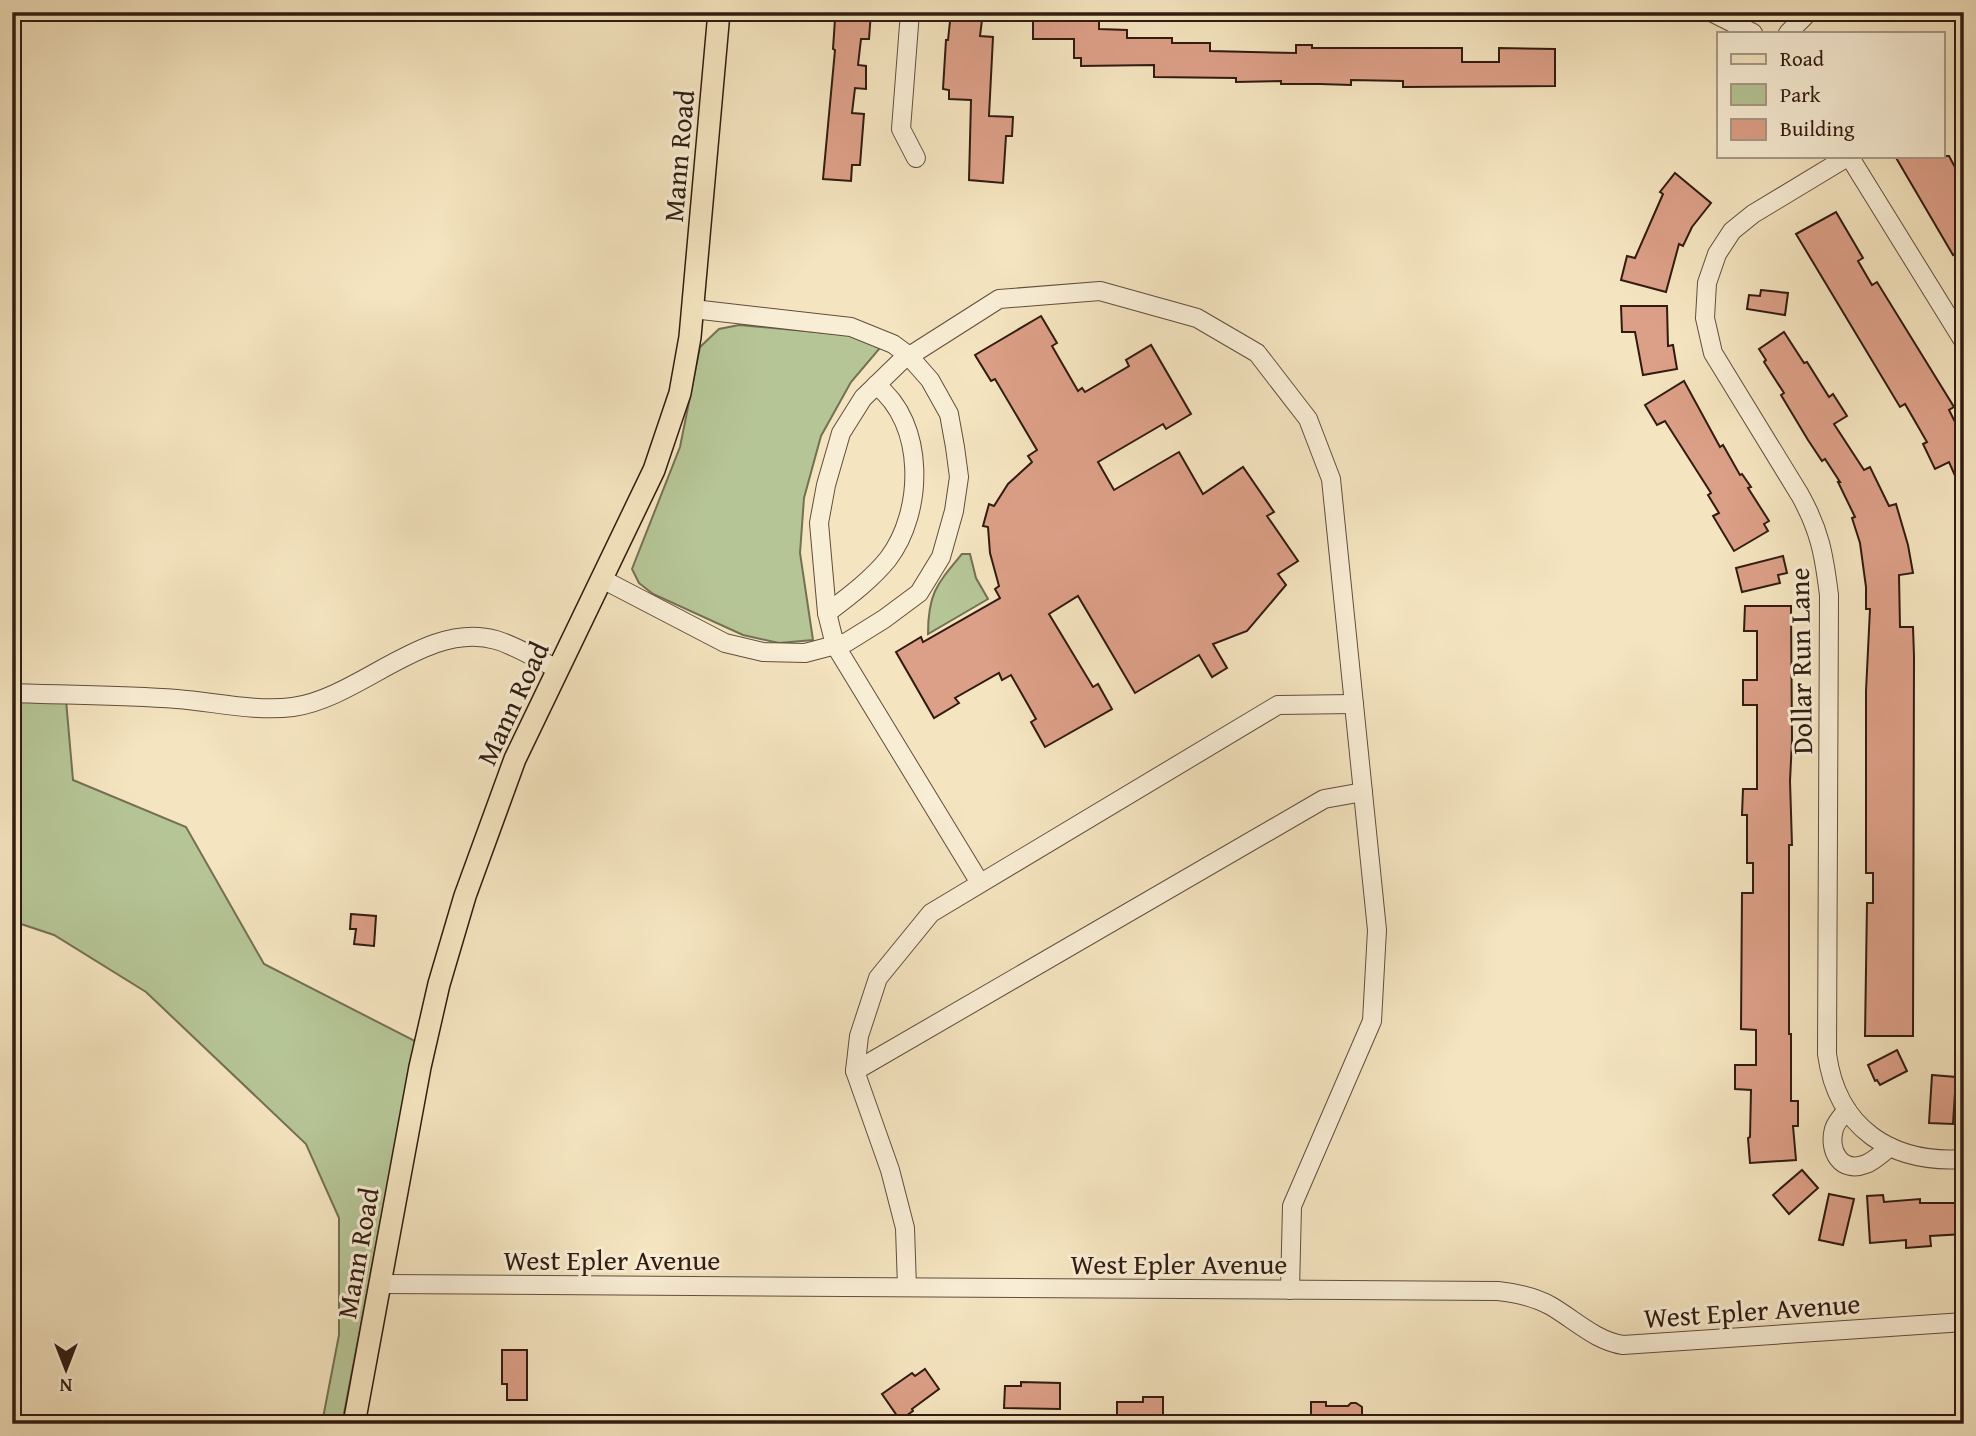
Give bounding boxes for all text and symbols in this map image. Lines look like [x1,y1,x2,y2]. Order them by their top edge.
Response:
legend [1717,32,1944,158]
text: Road [1780,43,1825,74]
text: Park [1780,79,1821,110]
street label: Mann Road [652,88,704,224]
text: Building [1780,113,1855,144]
street label: Dollar Run Lane [1778,567,1822,755]
street label: Mann Road [465,634,559,772]
street label: Mann Road [325,1184,389,1322]
street label: West Epler Avenue [503,1239,721,1280]
street label: West Epler Avenue [1070,1243,1288,1284]
street label: West Epler Avenue [1642,1282,1862,1338]
north arrow [32,1334,102,1404]
text: N [59,1372,72,1400]

